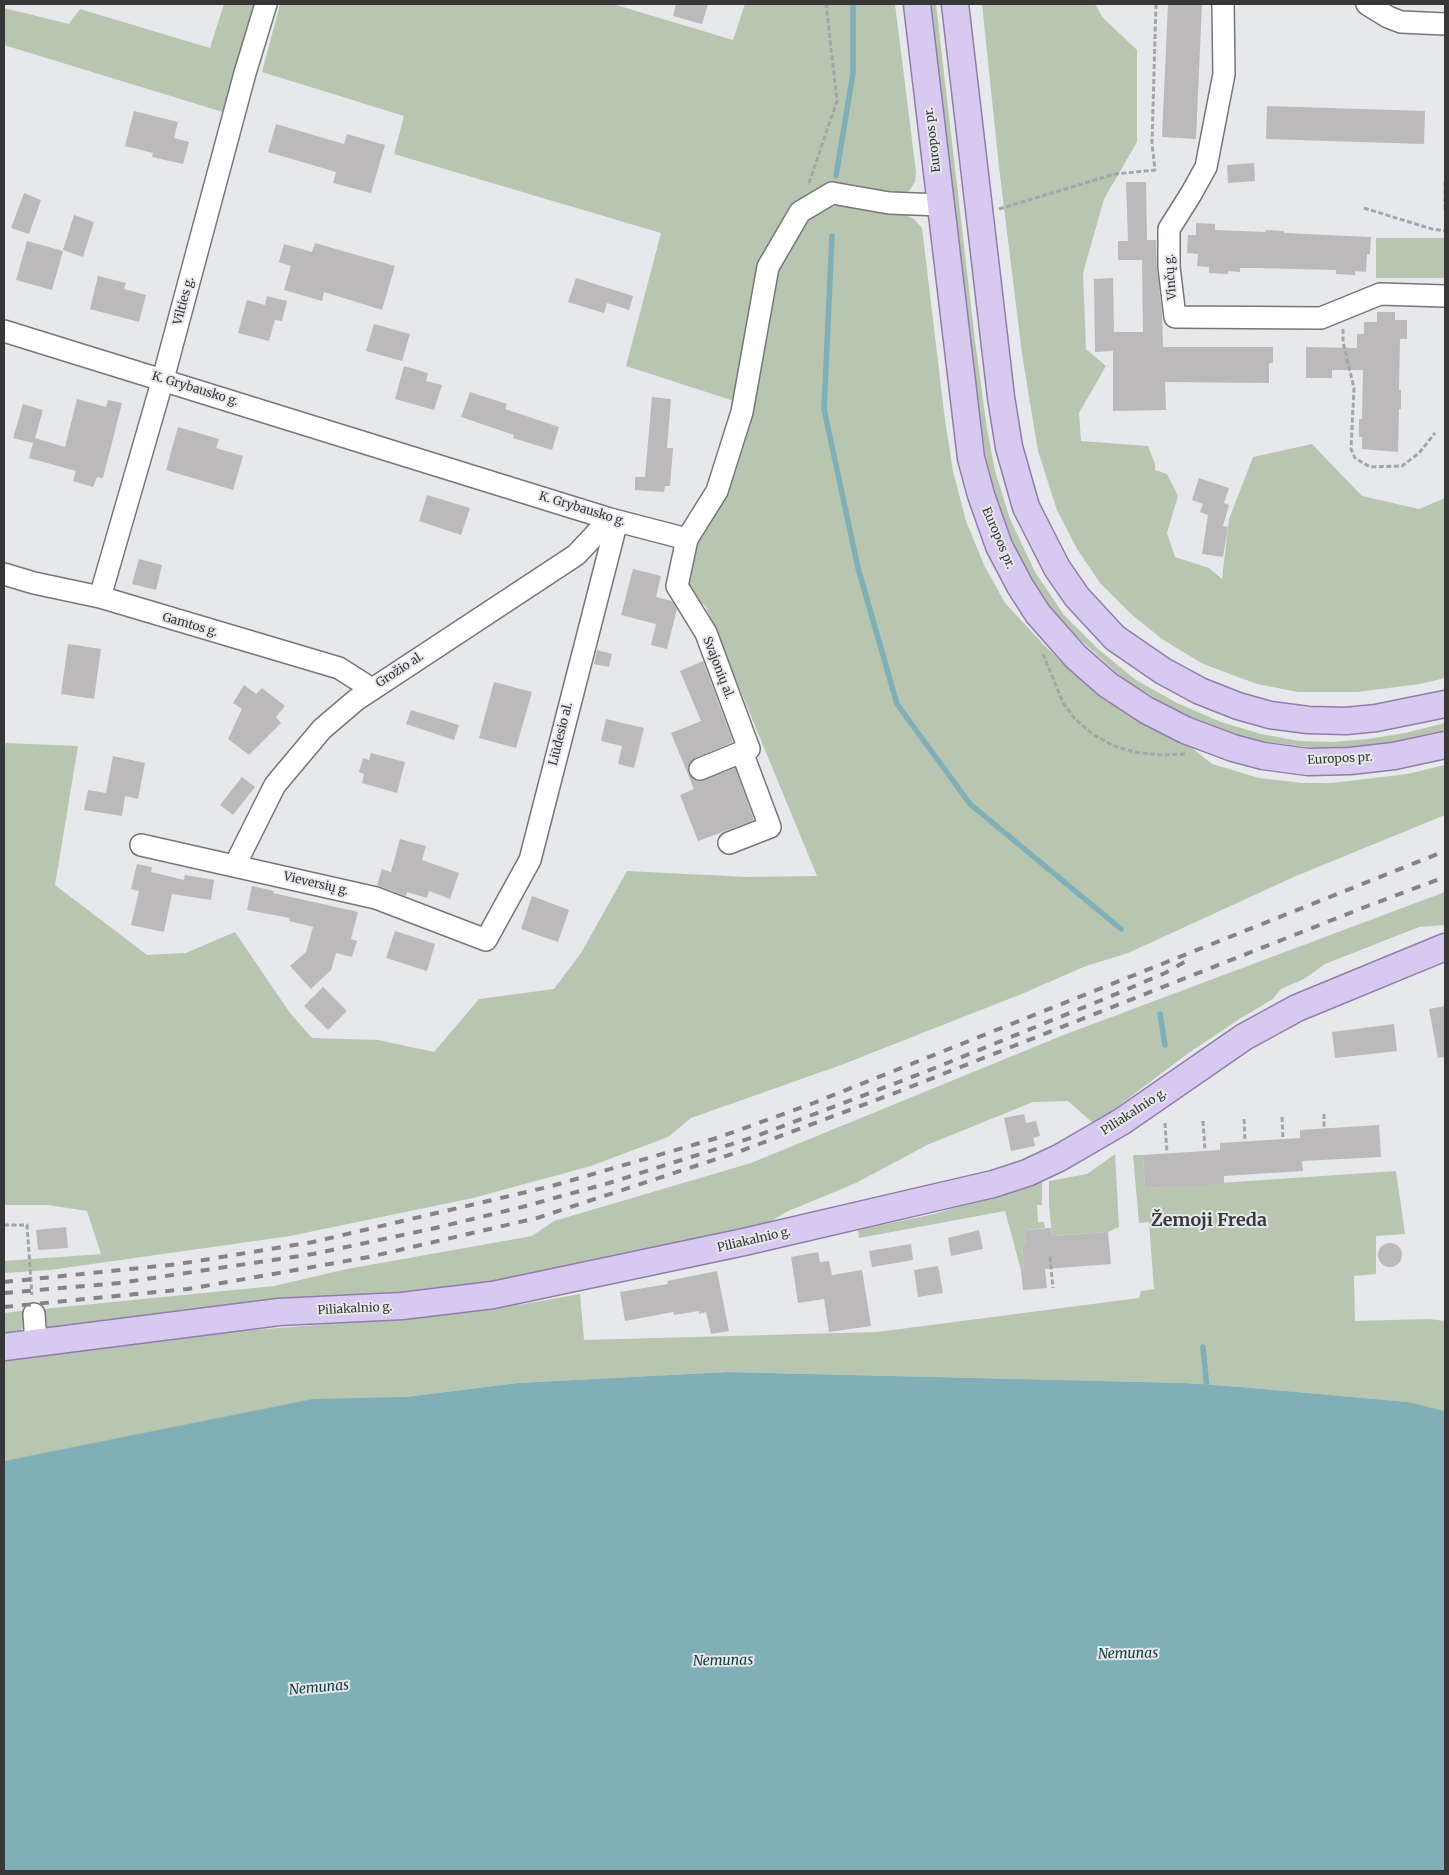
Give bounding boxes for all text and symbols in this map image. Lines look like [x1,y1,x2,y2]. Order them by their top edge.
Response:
street label: Europos pr. [922,107,944,173]
street label: Vinčų g. [1162,253,1180,301]
street label: Vilties g. [171,275,197,327]
street label: K. Grybausko g. [150,369,240,409]
street label: K. Grybausko g. [537,489,627,529]
street label: Europos pr. [979,505,1017,571]
street label: Gamtos g. [161,610,219,640]
street label: Svajonių al. [699,635,737,701]
street label: Grožio al. [374,649,426,691]
street label: Liūdesio al. [546,701,576,767]
street label: Europos pr. [1307,750,1373,768]
street label: Vieversių g. [282,870,350,898]
street label: Piliakalnio g. [1099,1086,1169,1138]
district label: Žemoji Freda [1151,1210,1267,1232]
street label: Piliakalnio g. [716,1225,792,1255]
street label: Piliakalnio g. [317,1300,393,1318]
water label: Nemunas [1098,1645,1158,1663]
water label: Nemunas [693,1652,753,1670]
water label: Nemunas [288,1677,350,1699]

